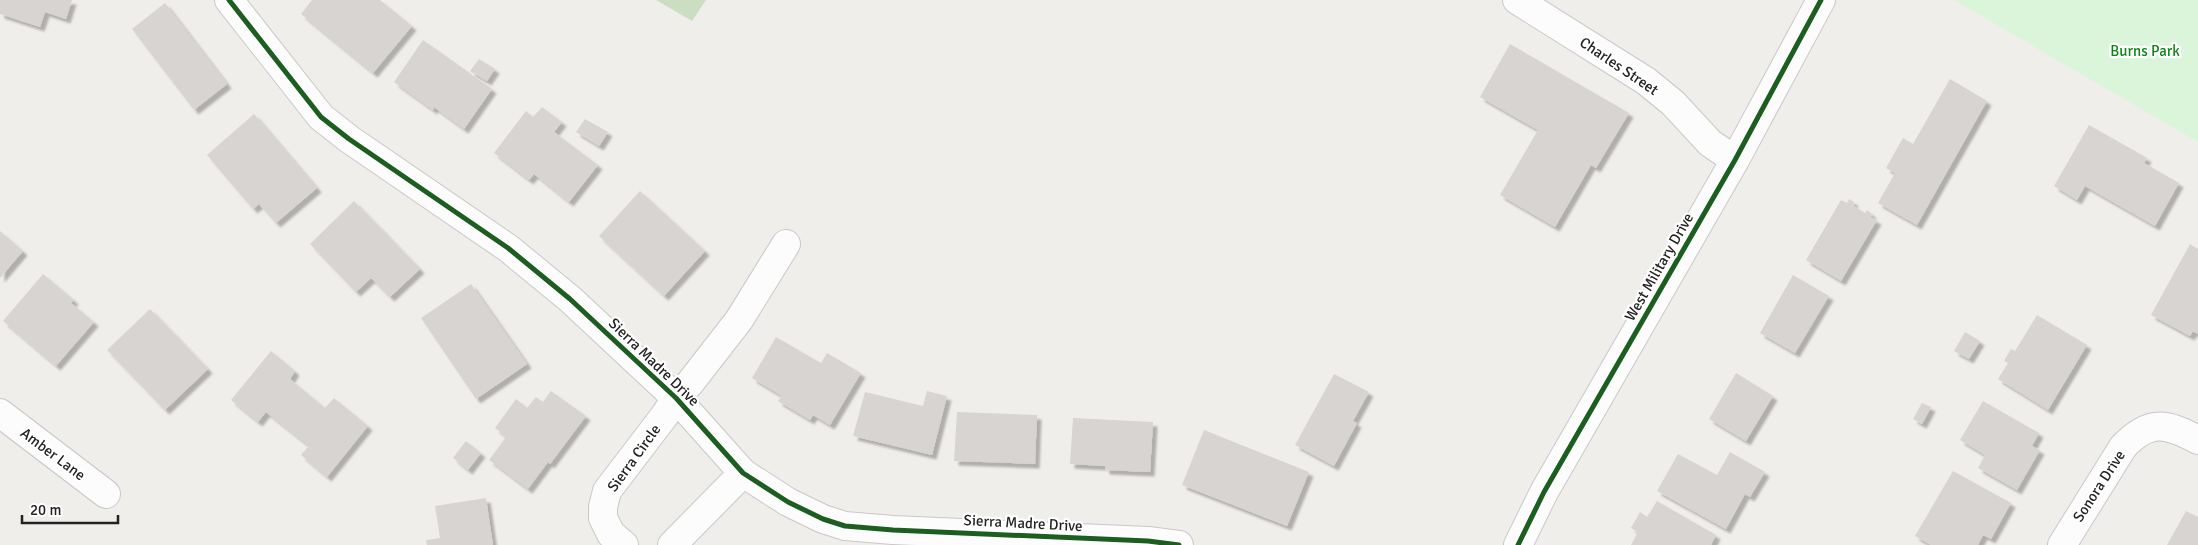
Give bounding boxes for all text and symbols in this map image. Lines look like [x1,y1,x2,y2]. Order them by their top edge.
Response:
street label: Charles Street [1576,33,1662,99]
park label: Burns Park [2110,42,2180,60]
street label: West Military Drive [1621,210,1697,324]
street label: Sierra Madre Drive [605,314,703,410]
street label: Sierra Circle [604,421,664,495]
street label: Amber Lane [17,424,89,484]
street label: Sonora Drive [2069,447,2129,525]
scale bar [22,492,119,524]
text: 20 m [30,501,61,519]
street label: Sierra Madre Drive [963,511,1083,535]

